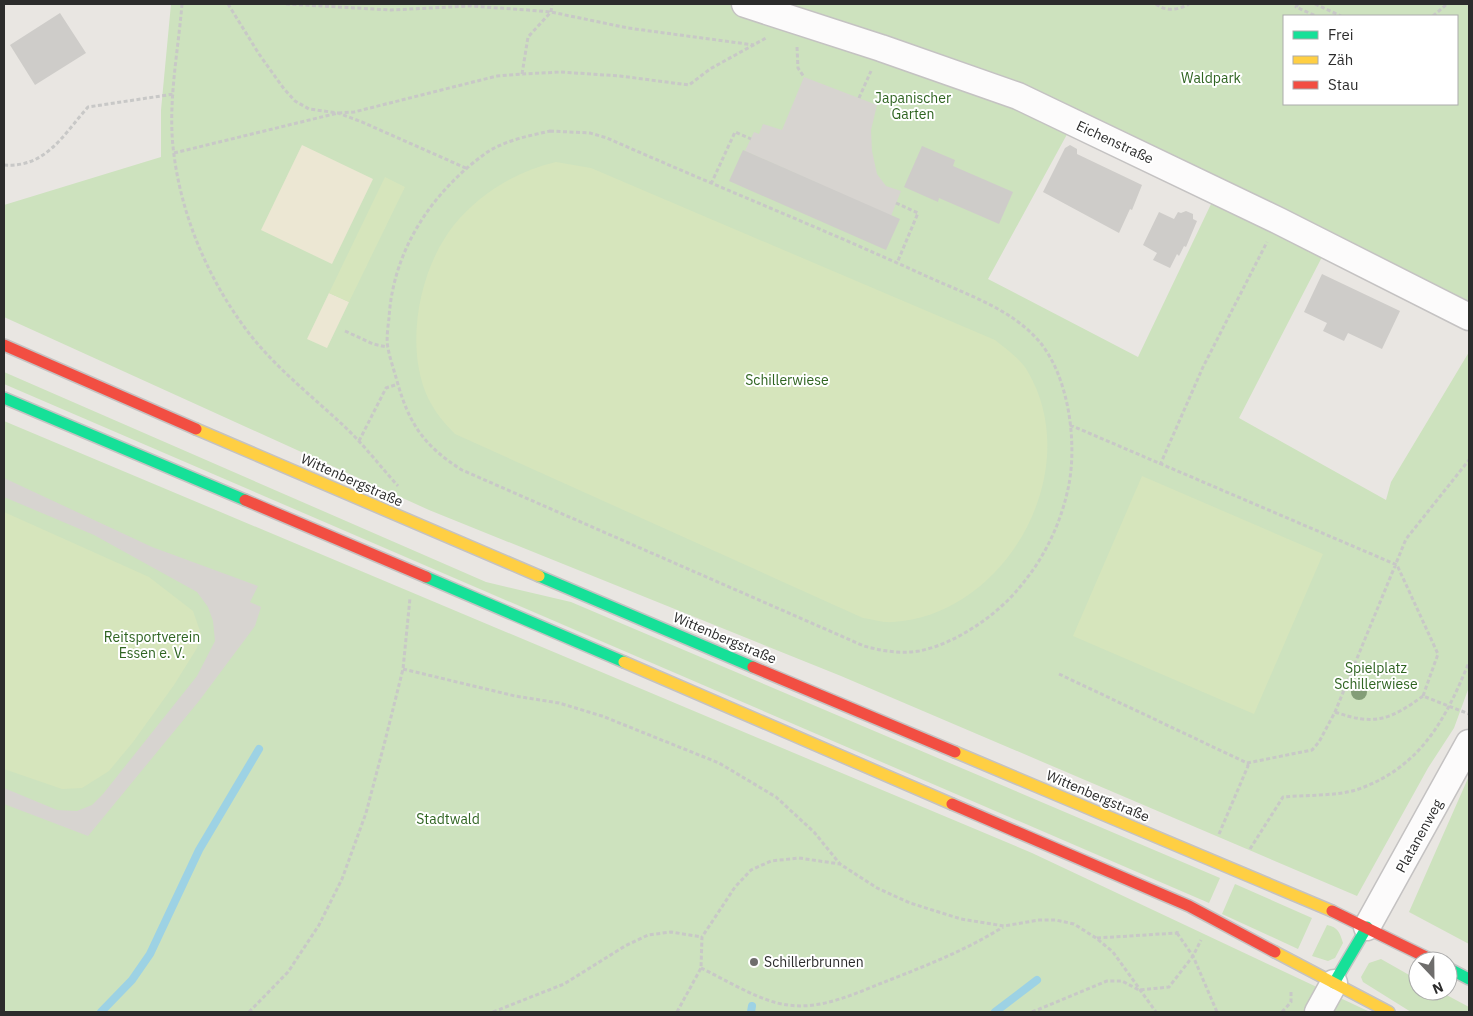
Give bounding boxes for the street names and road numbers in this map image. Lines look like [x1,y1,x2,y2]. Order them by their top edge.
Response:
street label: Eichenstraße [1074,116,1157,168]
street label: Wittenbergstraße [298,449,406,511]
street label: Wittenbergstraße [671,608,779,668]
street label: Wittenbergstraße [1044,766,1152,826]
street label: Platanenweg [1391,795,1447,876]

